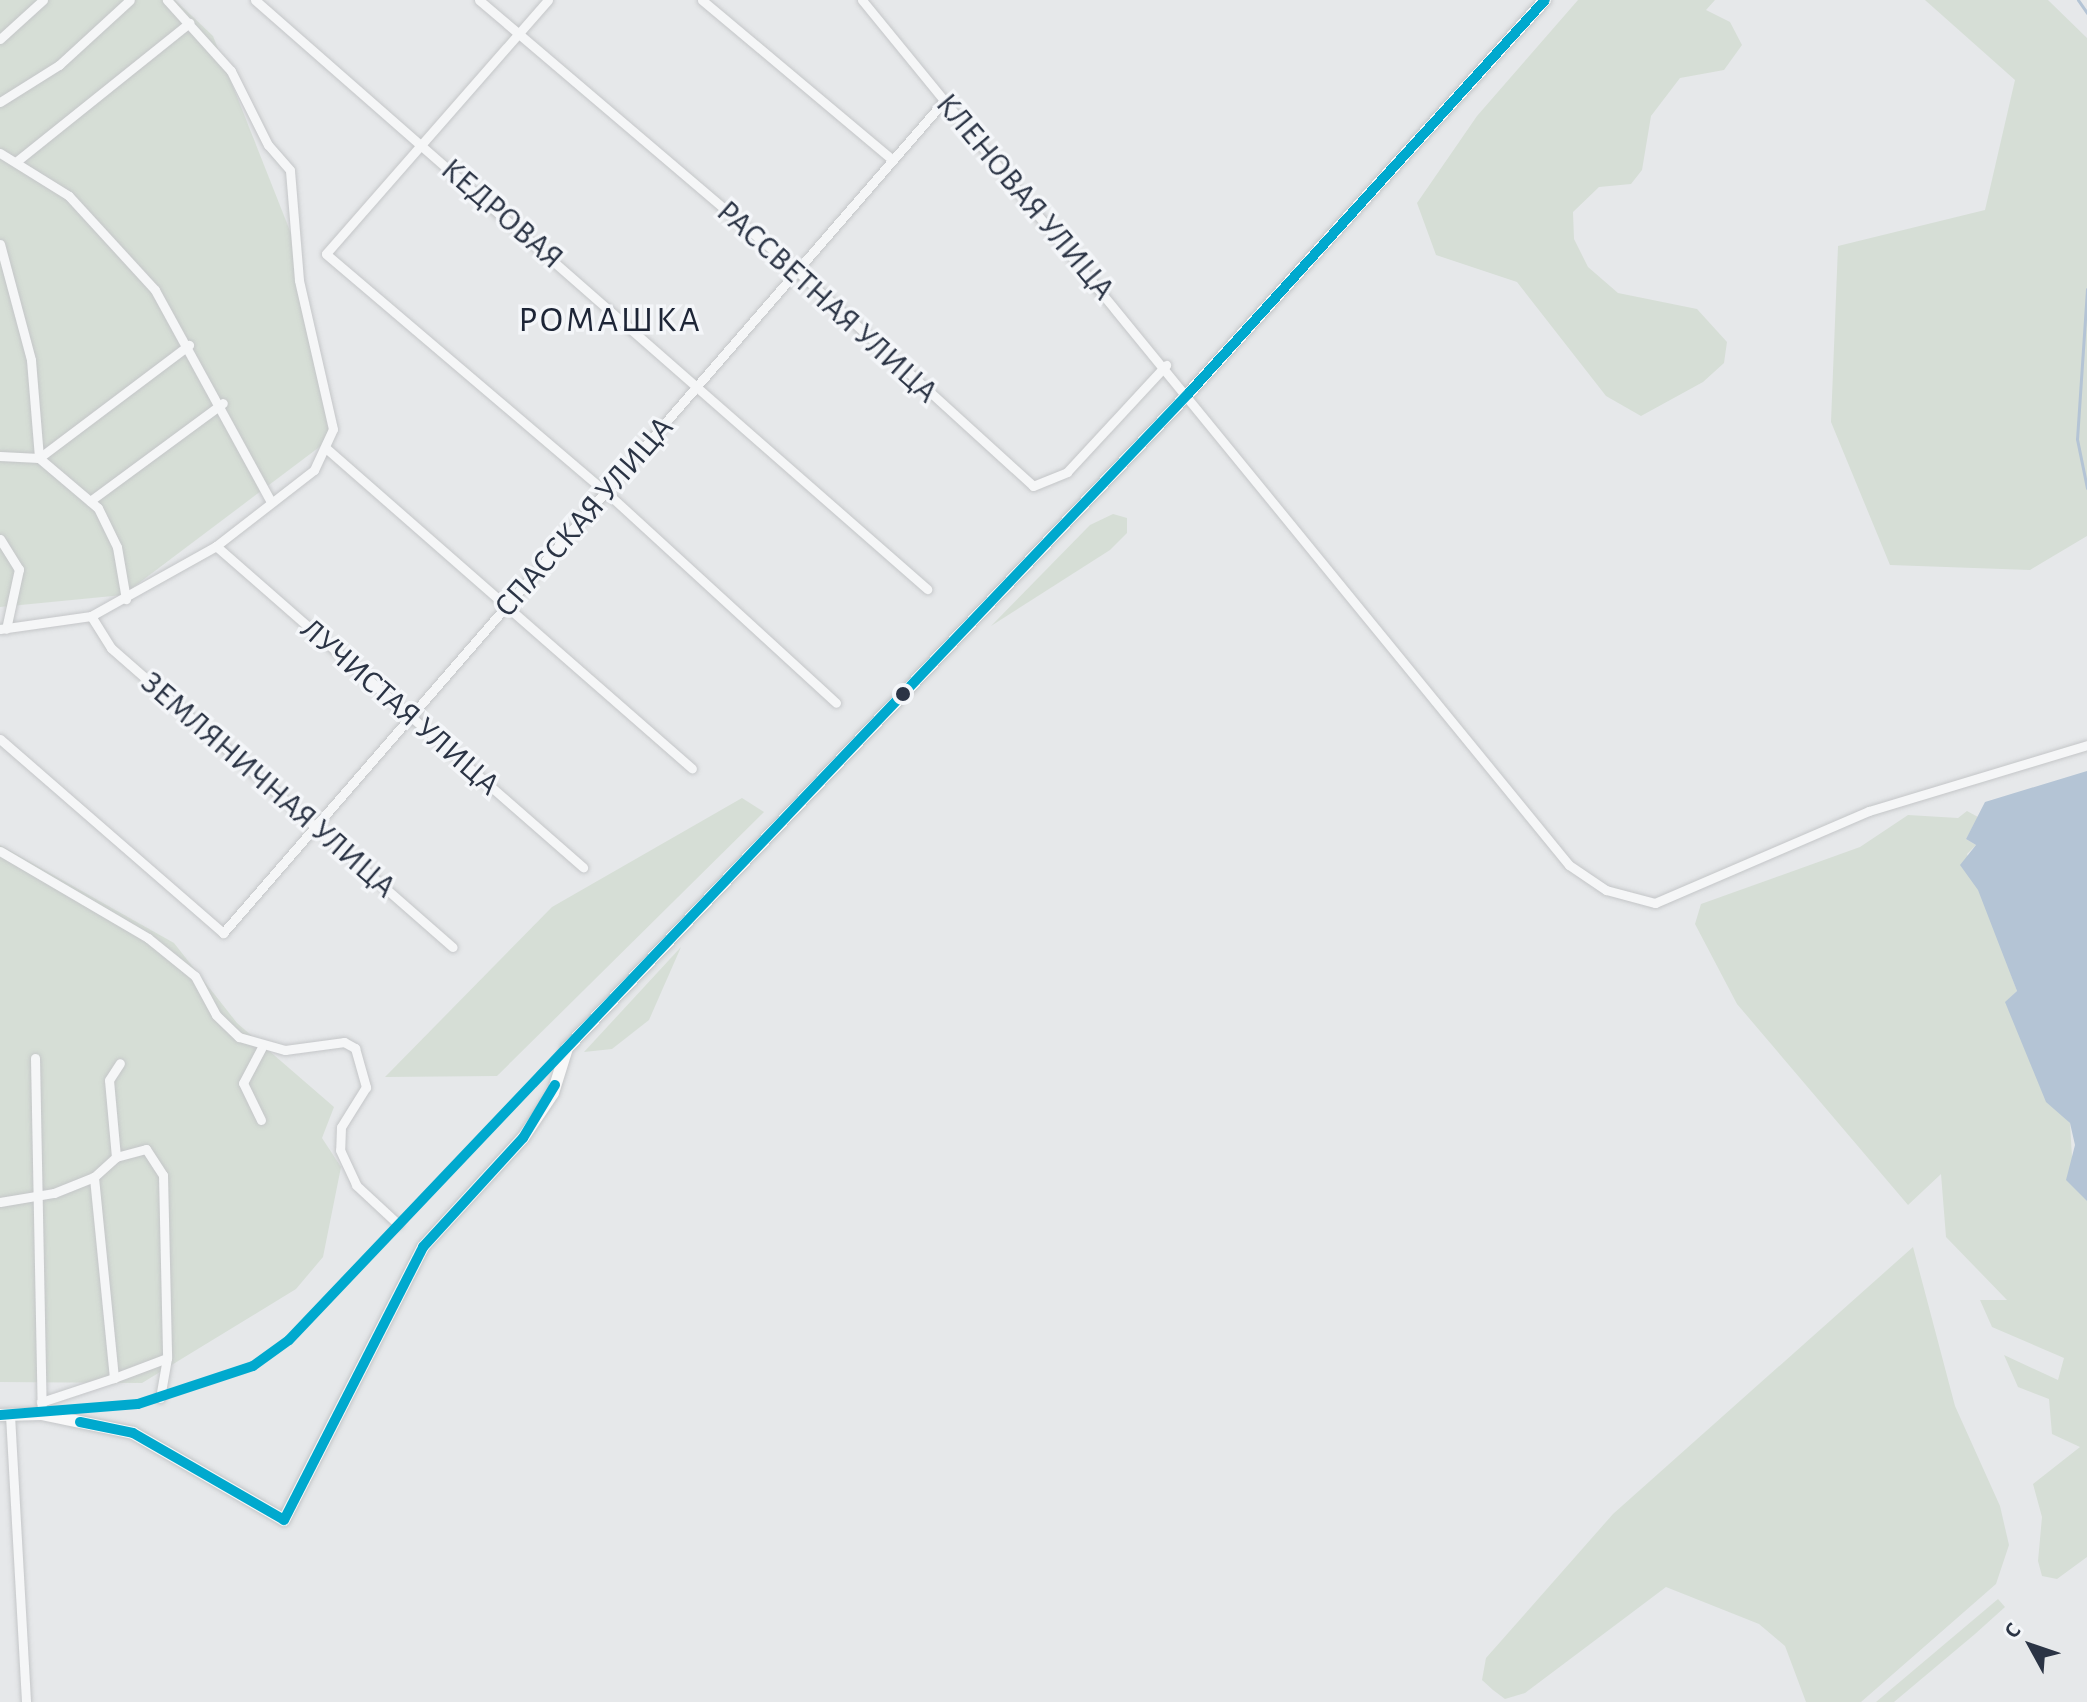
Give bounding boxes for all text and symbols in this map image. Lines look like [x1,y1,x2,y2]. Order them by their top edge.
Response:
street label: КЛЕНОВАЯ УЛИЦА [927,86,1123,308]
street label: КЕДРОВАЯ [433,150,571,278]
street label: РАССВЕТНАЯ УЛИЦА [709,193,945,411]
district label: РОМАШКА [518,299,702,343]
street label: СПАССКАЯ УЛИЦА [486,409,682,625]
street label: ЛУЧИСТАЯ УЛИЦА [293,610,507,804]
street label: ЗЕМЛЯНИЧНАЯ УЛИЦА [133,664,403,906]
unlabelled marker [895,686,911,702]
north arrow [1991,1606,2071,1686]
text: С [2000,1619,2025,1642]

